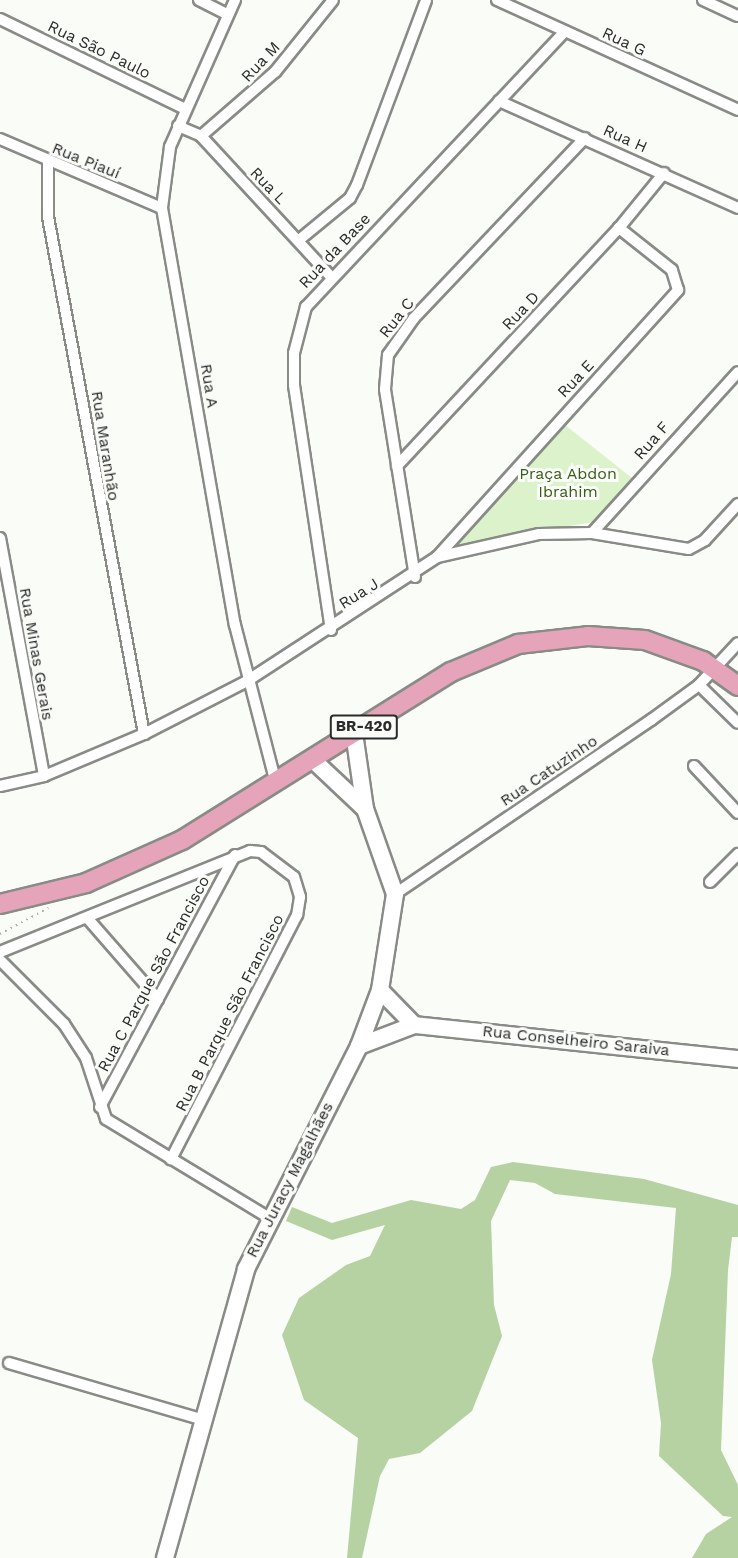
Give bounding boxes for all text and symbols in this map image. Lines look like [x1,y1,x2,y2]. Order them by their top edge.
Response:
street label: Rua São Paulo [44,17,154,83]
street label: Rua G [599,23,649,61]
street label: Rua M [237,38,285,86]
street label: Rua H [600,121,650,157]
street label: Rua Piauí [49,139,123,183]
street label: Rua L [246,163,290,209]
street label: Rua da Base [295,209,375,293]
street label: Rua D [498,287,544,335]
street label: Rua C [375,294,419,342]
street label: Rua E [554,356,598,402]
street label: Rua A [196,362,222,410]
street label: Rua Maranhão [87,390,123,502]
street label: Rua F [630,418,674,464]
park label: Praça Abdon Ibrahim [519,464,617,502]
street label: Rua J [335,574,383,614]
street label: Rua Minas Gerais [15,586,57,722]
road number: BR-420 [330,715,398,739]
street label: Rua Catuzinho [497,731,601,811]
street label: Rua C Parque São Francisco [94,872,214,1076]
street label: Rua B Parque São Francisco [172,911,288,1115]
street label: Rua Conselheiro Saraiva [481,1022,671,1060]
street label: Rua Juracy Magalhães [242,1099,338,1261]

